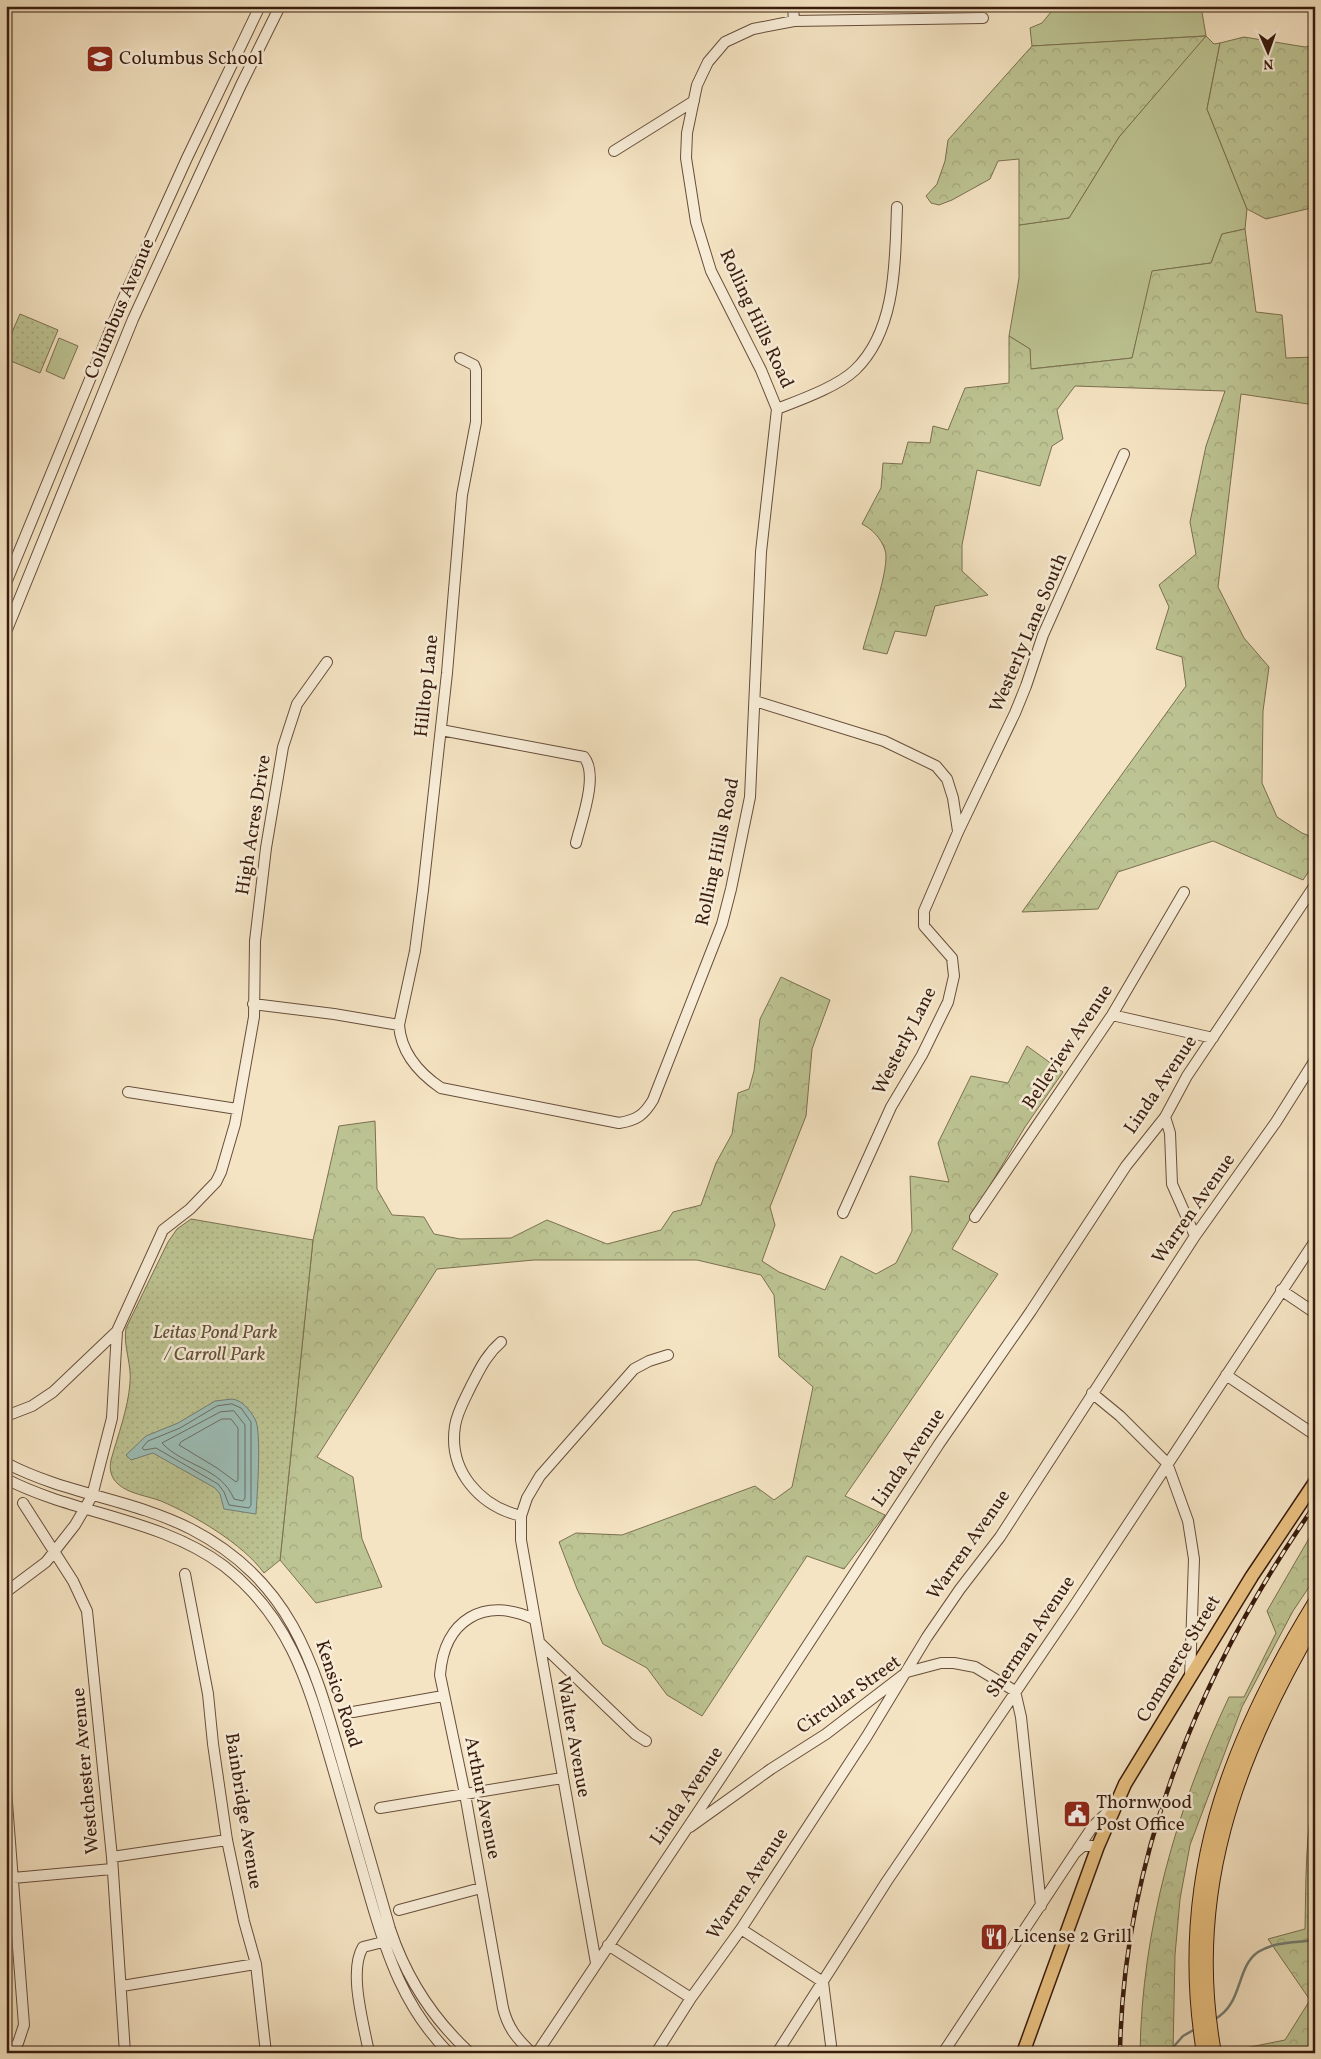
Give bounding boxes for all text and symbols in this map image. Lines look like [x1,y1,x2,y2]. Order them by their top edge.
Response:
north arrow [1244,28,1294,78]
school or university icon: Columbus School [85,44,115,74]
place label: Columbus School [119,46,263,72]
text: N [1263,54,1274,73]
street label: Columbus Avenue [79,235,161,383]
street label: Rolling Hills Road [712,245,800,393]
street label: Westerly Lane South [984,549,1074,717]
street label: Hilltop Lane [409,633,445,739]
street label: High Acres Drive [230,753,278,897]
street label: Rolling Hills Road [690,776,746,928]
street label: Belleview Avenue [1016,979,1120,1115]
street label: Westerly Lane [867,983,943,1099]
street label: Linda Avenue [1118,1031,1204,1139]
street label: Warren Avenue [1146,1149,1242,1269]
park label: Leitas Pond Park / Carroll Park [153,1320,278,1368]
street label: Linda Avenue [866,1404,952,1512]
street label: Warren Avenue [921,1485,1017,1605]
street label: Sherman Avenue [980,1571,1082,1703]
street label: Commerce Street [1131,1590,1227,1728]
street label: Kensico Road [308,1637,368,1751]
street label: Circular Street [792,1649,907,1741]
street label: Walter Avenue [550,1675,596,1799]
street label: Westchester Avenue [66,1687,106,1855]
street label: Bainbridge Avenue [218,1731,268,1891]
street label: Arthur Avenue [457,1735,507,1861]
street label: Linda Avenue [644,1742,730,1850]
place label: Thornwood Post Office [1096,1790,1192,1838]
public building icon: Thornwood Post Office [1062,1799,1092,1829]
street label: Warren Avenue [701,1823,795,1945]
restaurant icon: License 2 Grill [979,1922,1009,1952]
place label: License 2 Grill [1013,1924,1132,1950]

